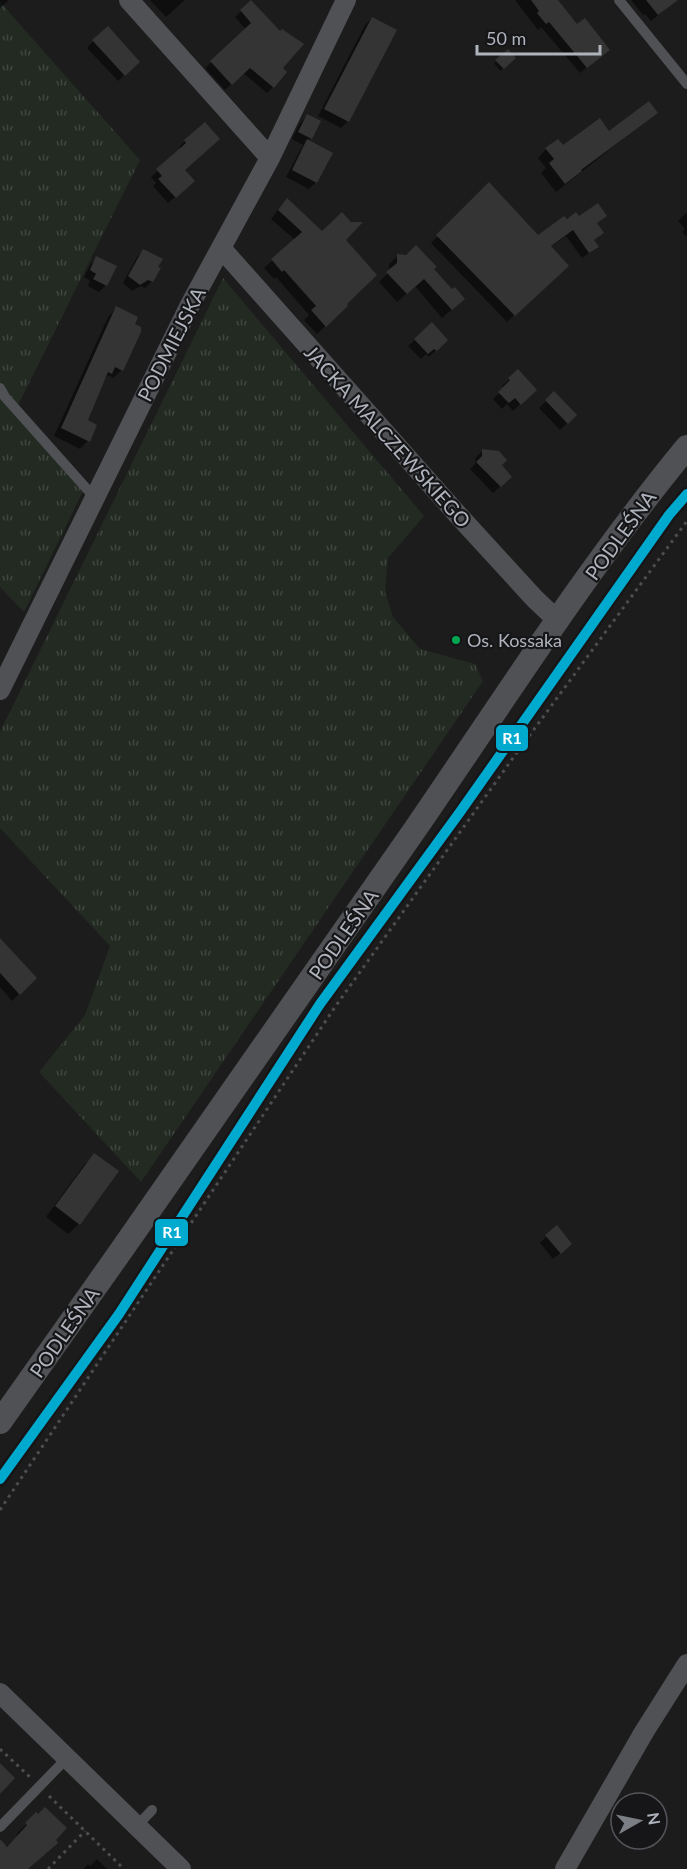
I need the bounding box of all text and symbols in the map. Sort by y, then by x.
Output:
scale bar [477,18,600,56]
text: 50 m [486,27,526,49]
street label: PODMIEJSKA [132,282,210,405]
street label: JACKA MALCZEWSKIEGO [300,340,476,532]
street label: PODLEŚNA [580,485,661,584]
place label: Os. Kossaka [467,629,562,651]
marker: Os. Kossaka [450,634,462,646]
line badge: R1 [495,724,529,752]
text: R1 [502,728,522,747]
street label: PODLEŚNA [303,884,383,984]
line badge: R1 [154,1218,189,1247]
text: R1 [162,1222,182,1241]
street label: PODLEŚNA [24,1282,104,1382]
north arrow [609,1791,669,1851]
text: N [644,1811,665,1826]

